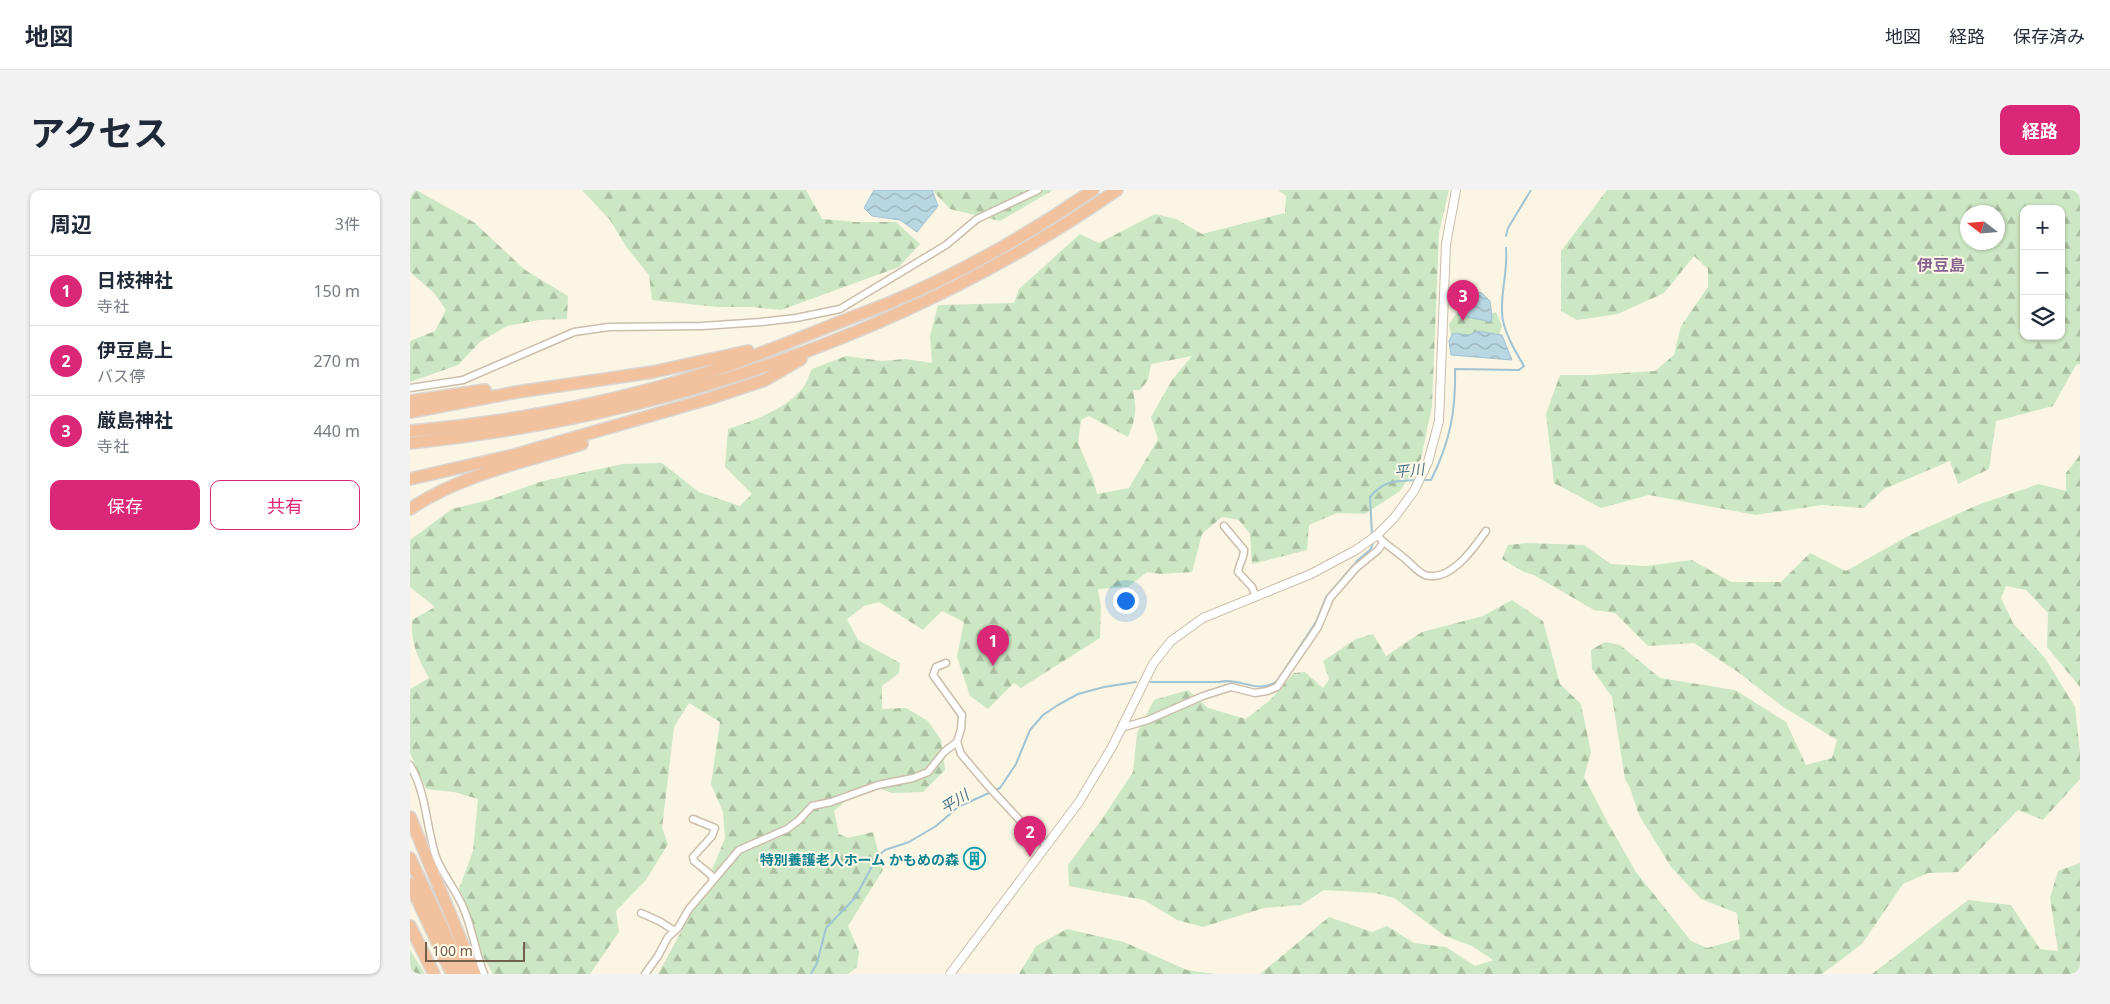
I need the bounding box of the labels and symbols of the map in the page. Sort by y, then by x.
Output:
north arrow [1960,205,2005,250]
district label: 伊豆島 [1916,254,1965,276]
pin: 3 [1447,280,1479,321]
water label: 平川 [1393,458,1427,482]
your location [1113,588,1139,614]
pin: 1 [977,625,1009,666]
water label: 平川 [936,784,974,817]
pin: 2 [1014,816,1046,857]
building icon: 特別養護老人ホーム かもめの森 [963,847,987,871]
place label: 特別養護老人ホーム かもめの森 [760,850,959,869]
scale bar [425,939,525,962]

